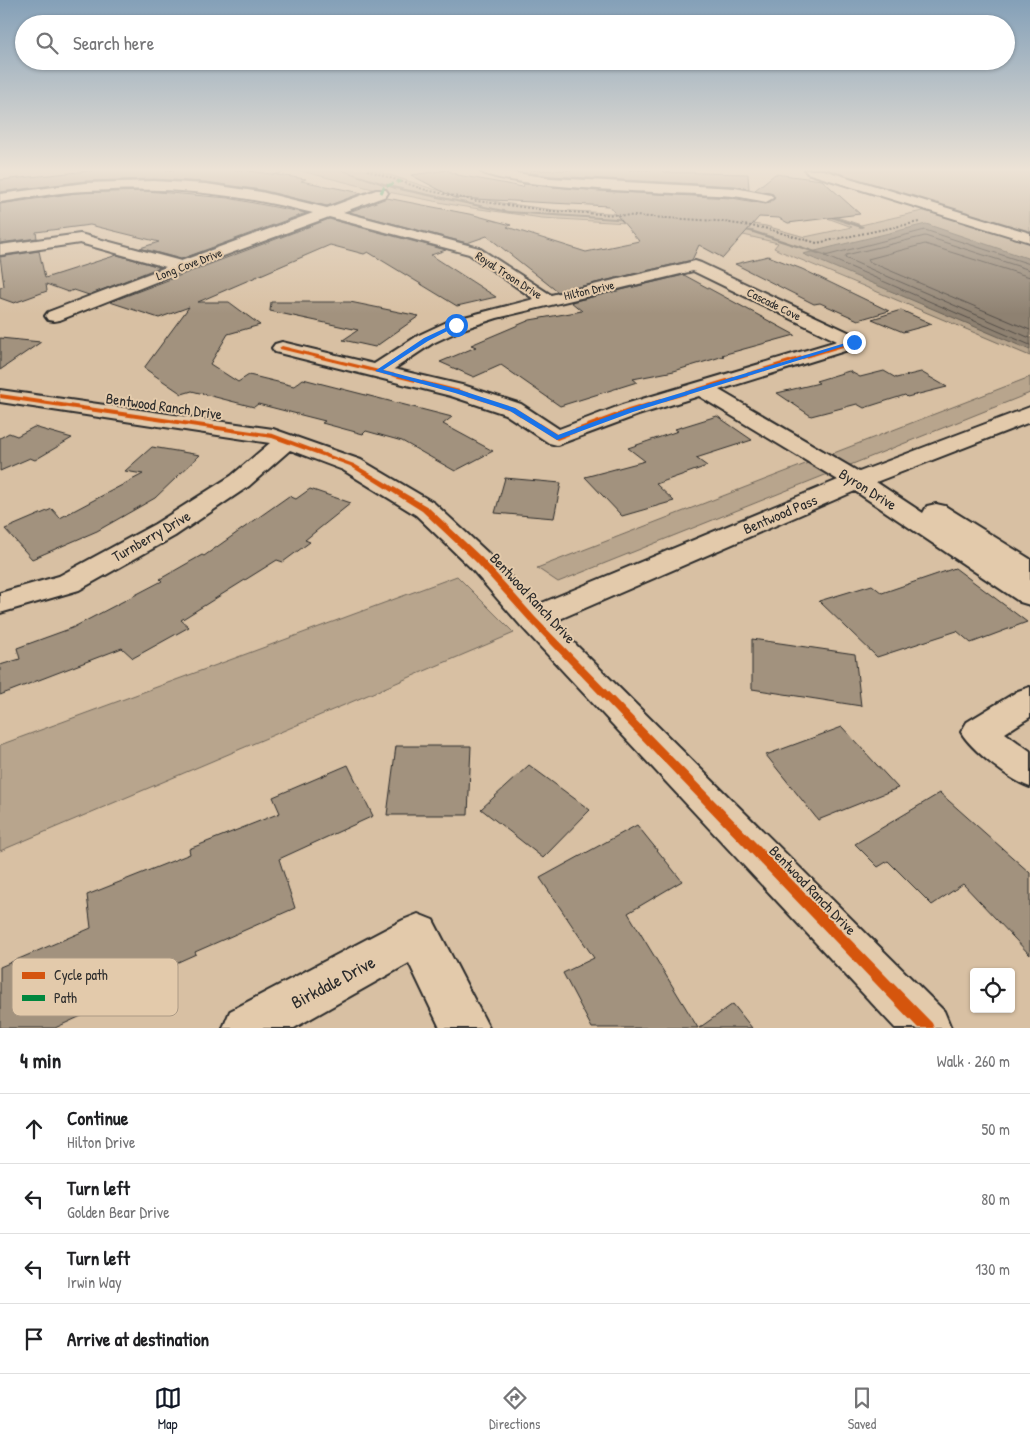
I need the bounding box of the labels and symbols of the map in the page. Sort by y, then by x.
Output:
street label: Long Cove Drive [154,244,225,284]
street label: Royal Troon Drive [472,247,546,303]
street label: Hilton Drive [562,276,616,304]
street label: Cascade Cove [744,284,804,325]
route start [445,314,468,337]
route end [843,331,866,354]
street label: Bentwood Ranch Drive [105,387,223,425]
street label: Byron Drive [835,463,901,515]
street label: Bentwood Pass [740,489,820,539]
street label: Turnberry Drive [108,505,194,567]
street label: Bentwood Ranch Drive [485,548,581,648]
street label: Bentwood Ranch Drive [765,841,861,939]
street label: Birkdale Drive [287,949,379,1015]
legend [12,958,178,1016]
text: Cycle path [54,965,108,985]
text: Path [54,988,77,1007]

